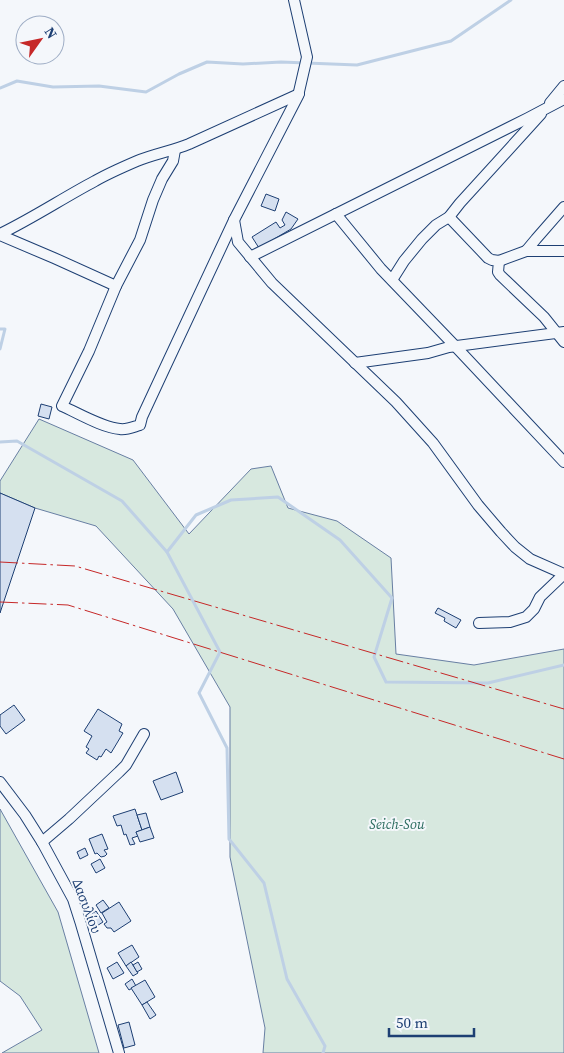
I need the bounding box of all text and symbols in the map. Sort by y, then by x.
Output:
north arrow [15,15,65,65]
text: N [40,23,62,43]
park label: Seich-Sou [369,814,425,834]
street label: Δασυλίου [67,876,107,936]
scale bar [389,1006,474,1038]
text: 50 m [396,1012,428,1033]

